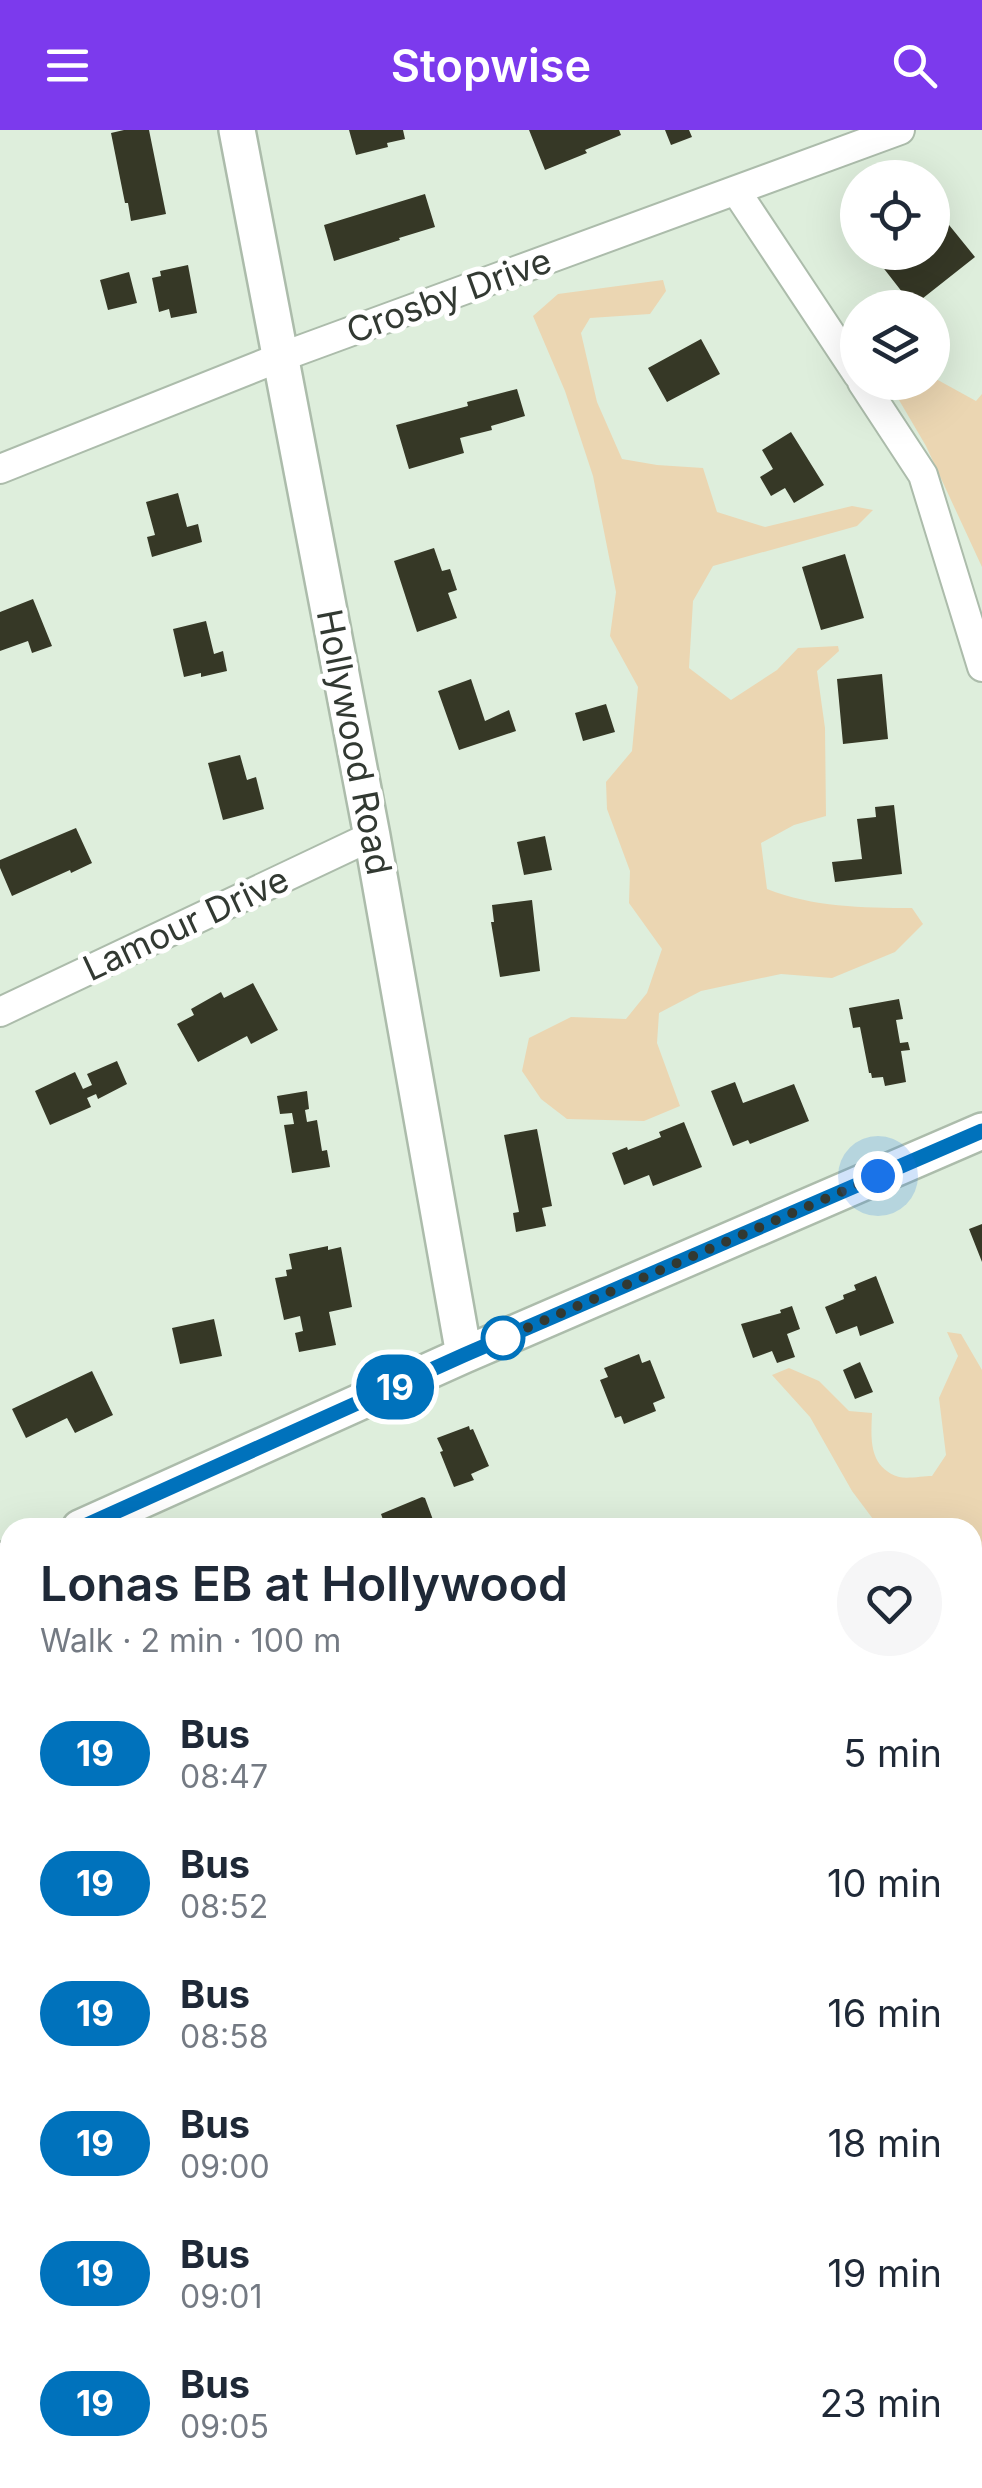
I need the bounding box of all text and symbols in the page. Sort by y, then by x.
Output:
icon: menu [40,38,95,93]
text: Stopwise [391,38,591,93]
icon: search [887,38,942,93]
map controls [840,160,950,400]
button: locate [840,160,950,270]
street label: Crosby Drive [341,239,557,352]
button: layers [840,290,950,400]
street label: Hollywood Road [309,606,401,878]
street label: Lamour Drive [76,857,295,989]
your location [853,1151,903,1201]
unlabelled marker [482,1317,524,1359]
line badge: 19 [350,1354,440,1420]
text: 19 [376,1366,414,1408]
button: heart [837,1551,942,1656]
text: Lonas EB at Hollywood [40,1554,568,1613]
text: Walk · 2 min · 100 m [40,1621,341,1660]
text: Bus [180,1711,250,1757]
text: 5 min [843,1730,942,1776]
text: 19 [76,1732,114,1774]
text: 08:47 [180,1757,268,1796]
text: Bus [180,1841,250,1887]
text: 10 min [827,1860,942,1906]
text: 19 [76,1862,114,1904]
text: 08:52 [180,1887,268,1926]
text: Bus [180,1971,250,2017]
text: 16 min [827,1990,942,2036]
text: 19 [76,1992,114,2034]
text: 08:58 [180,2017,268,2056]
text: Bus [180,2101,250,2147]
text: 18 min [827,2120,942,2166]
text: 19 [76,2122,114,2164]
text: 09:00 [180,2147,270,2186]
text: Bus [180,2231,250,2277]
text: 19 min [827,2250,942,2296]
text: 19 [76,2252,114,2294]
text: 09:01 [180,2277,262,2316]
text: Bus [180,2361,250,2407]
text: 23 min [820,2380,942,2426]
text: 19 [76,2382,114,2424]
text: 09:05 [180,2407,269,2446]

